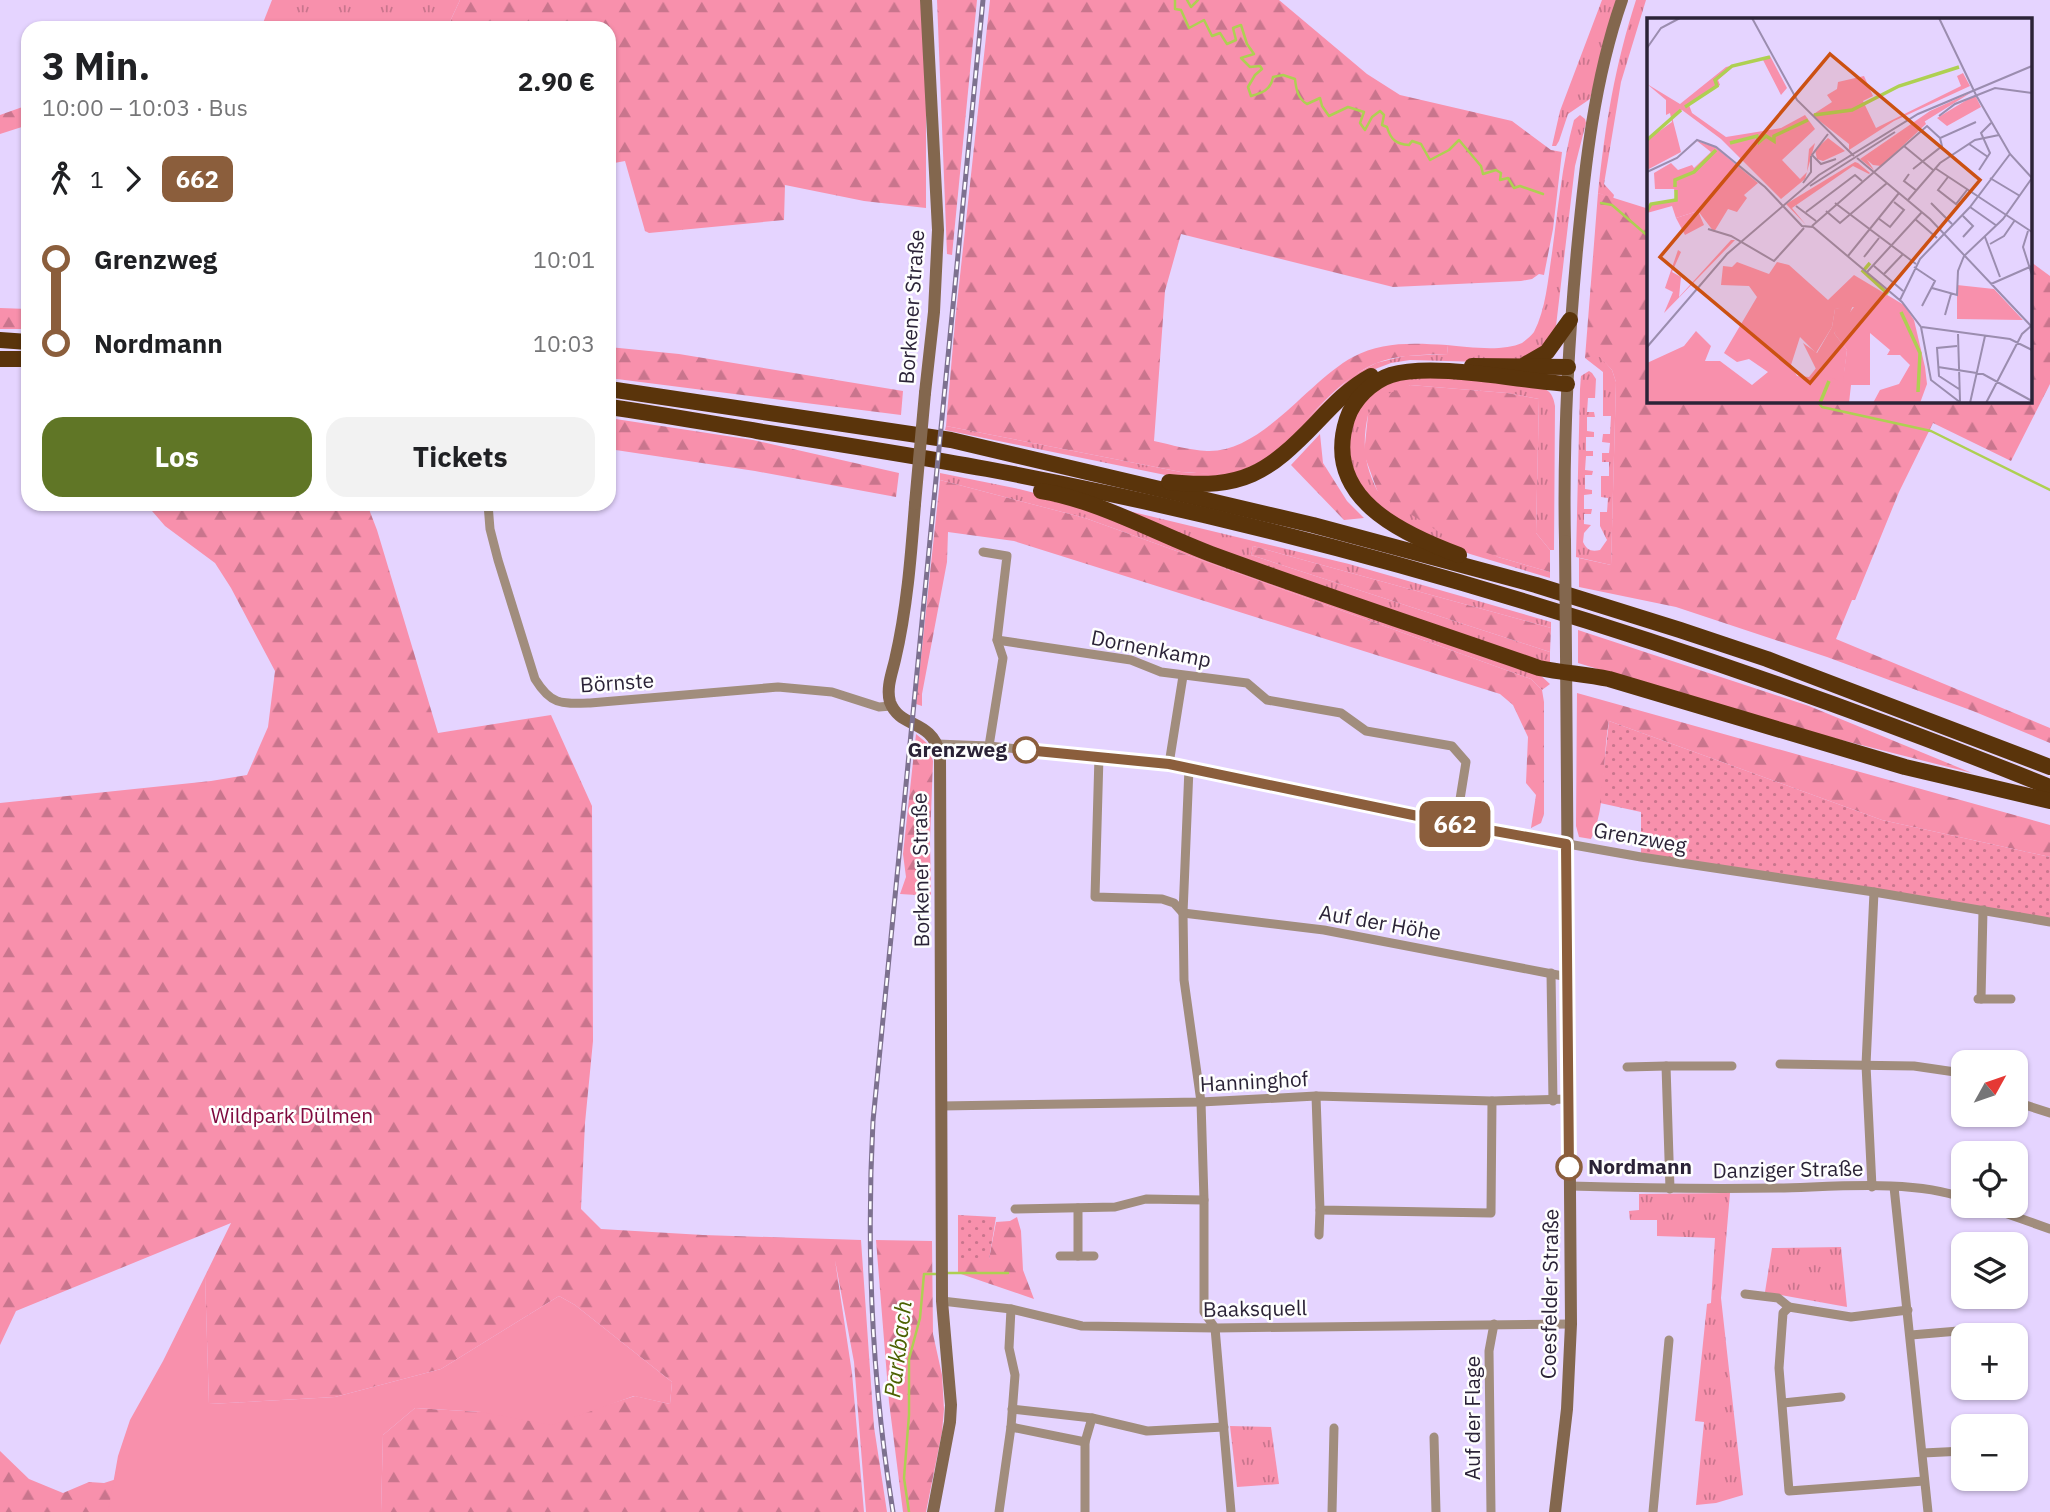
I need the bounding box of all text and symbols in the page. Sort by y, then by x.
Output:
inset map [1647,18,2032,402]
text: 3 Min. [42,41,150,90]
text: 2.90 € [518,64,595,98]
text: 10:00 – 10:03 · Bus [42,92,248,122]
icon: walk [42,160,80,198]
icon: forward [114,160,152,198]
text: 662 [176,163,219,195]
text: 1 [90,164,104,194]
street label: Borkener Straße [892,229,930,385]
text: Grenzweg [94,242,217,276]
text: 10:01 [533,244,595,274]
text: Nordmann [94,326,223,360]
text: 10:03 [533,328,595,358]
button: Los [42,417,312,497]
button: Tickets [326,417,595,497]
street label: Dornenkamp [1089,623,1214,673]
street label: Börnste [579,665,655,699]
place label: Grenzweg [907,735,1007,763]
marker: Grenzweg [1013,737,1039,763]
street label: Borkener Straße [905,792,935,948]
line badge: 662 [1415,801,1495,847]
text: 662 [1433,808,1477,840]
street label: Grenzweg [1591,815,1689,859]
street label: Auf der Höhe [1317,897,1443,947]
north arrow [1951,1050,2028,1127]
map controls [1951,1050,2028,1491]
street label: Hanninghof [1199,1064,1309,1098]
park label: Wildpark Dülmen [211,1101,373,1129]
button: locate [1951,1141,2028,1218]
place label: Nordmann [1588,1152,1692,1180]
marker: Nordmann [1556,1154,1582,1180]
street label: Danziger Straße [1712,1154,1864,1184]
street label: Coesfelder Straße [1534,1209,1564,1379]
button: layers [1951,1232,2028,1309]
street label: Baaksquell [1203,1293,1308,1323]
water label: Parkbach [876,1299,918,1399]
button: + [1951,1323,2028,1400]
street label: Auf der Flage [1458,1356,1486,1480]
button: − [1951,1414,2028,1491]

